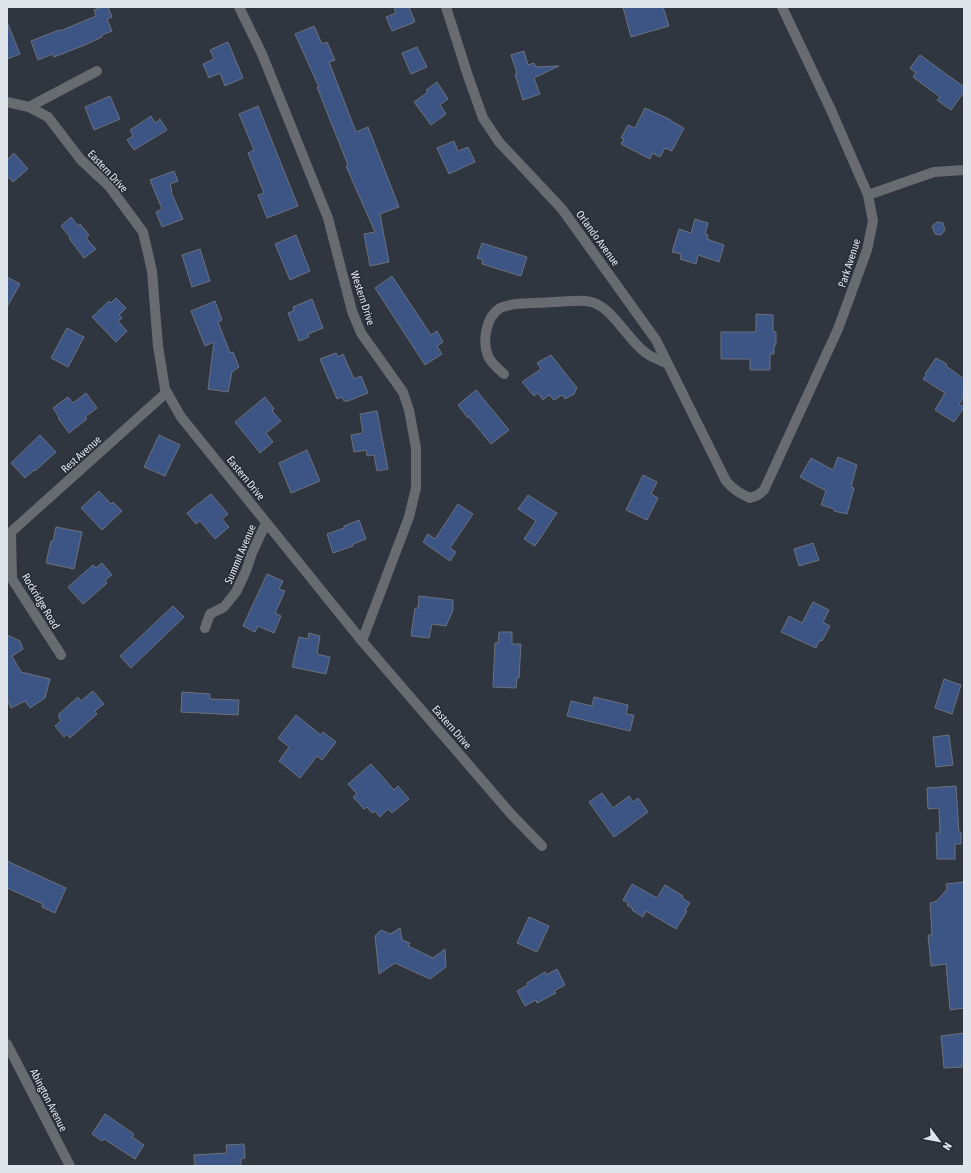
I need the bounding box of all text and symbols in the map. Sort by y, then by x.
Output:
street label: Eastern Drive [85,147,131,195]
street label: Orlando Avenue [574,208,622,268]
street label: Park Avenue [836,237,862,289]
street label: Western Drive [349,270,377,326]
street label: Rest Avenue [59,433,103,475]
street label: Eastern Drive [225,454,267,502]
street label: Summit Avenue [222,522,258,586]
street label: Rockridge Road [20,571,62,631]
street label: Eastern Drive [430,703,474,751]
street label: Abington Avenue [28,1067,70,1133]
north arrow [919,1121,959,1161]
text: N [941,1140,954,1152]

